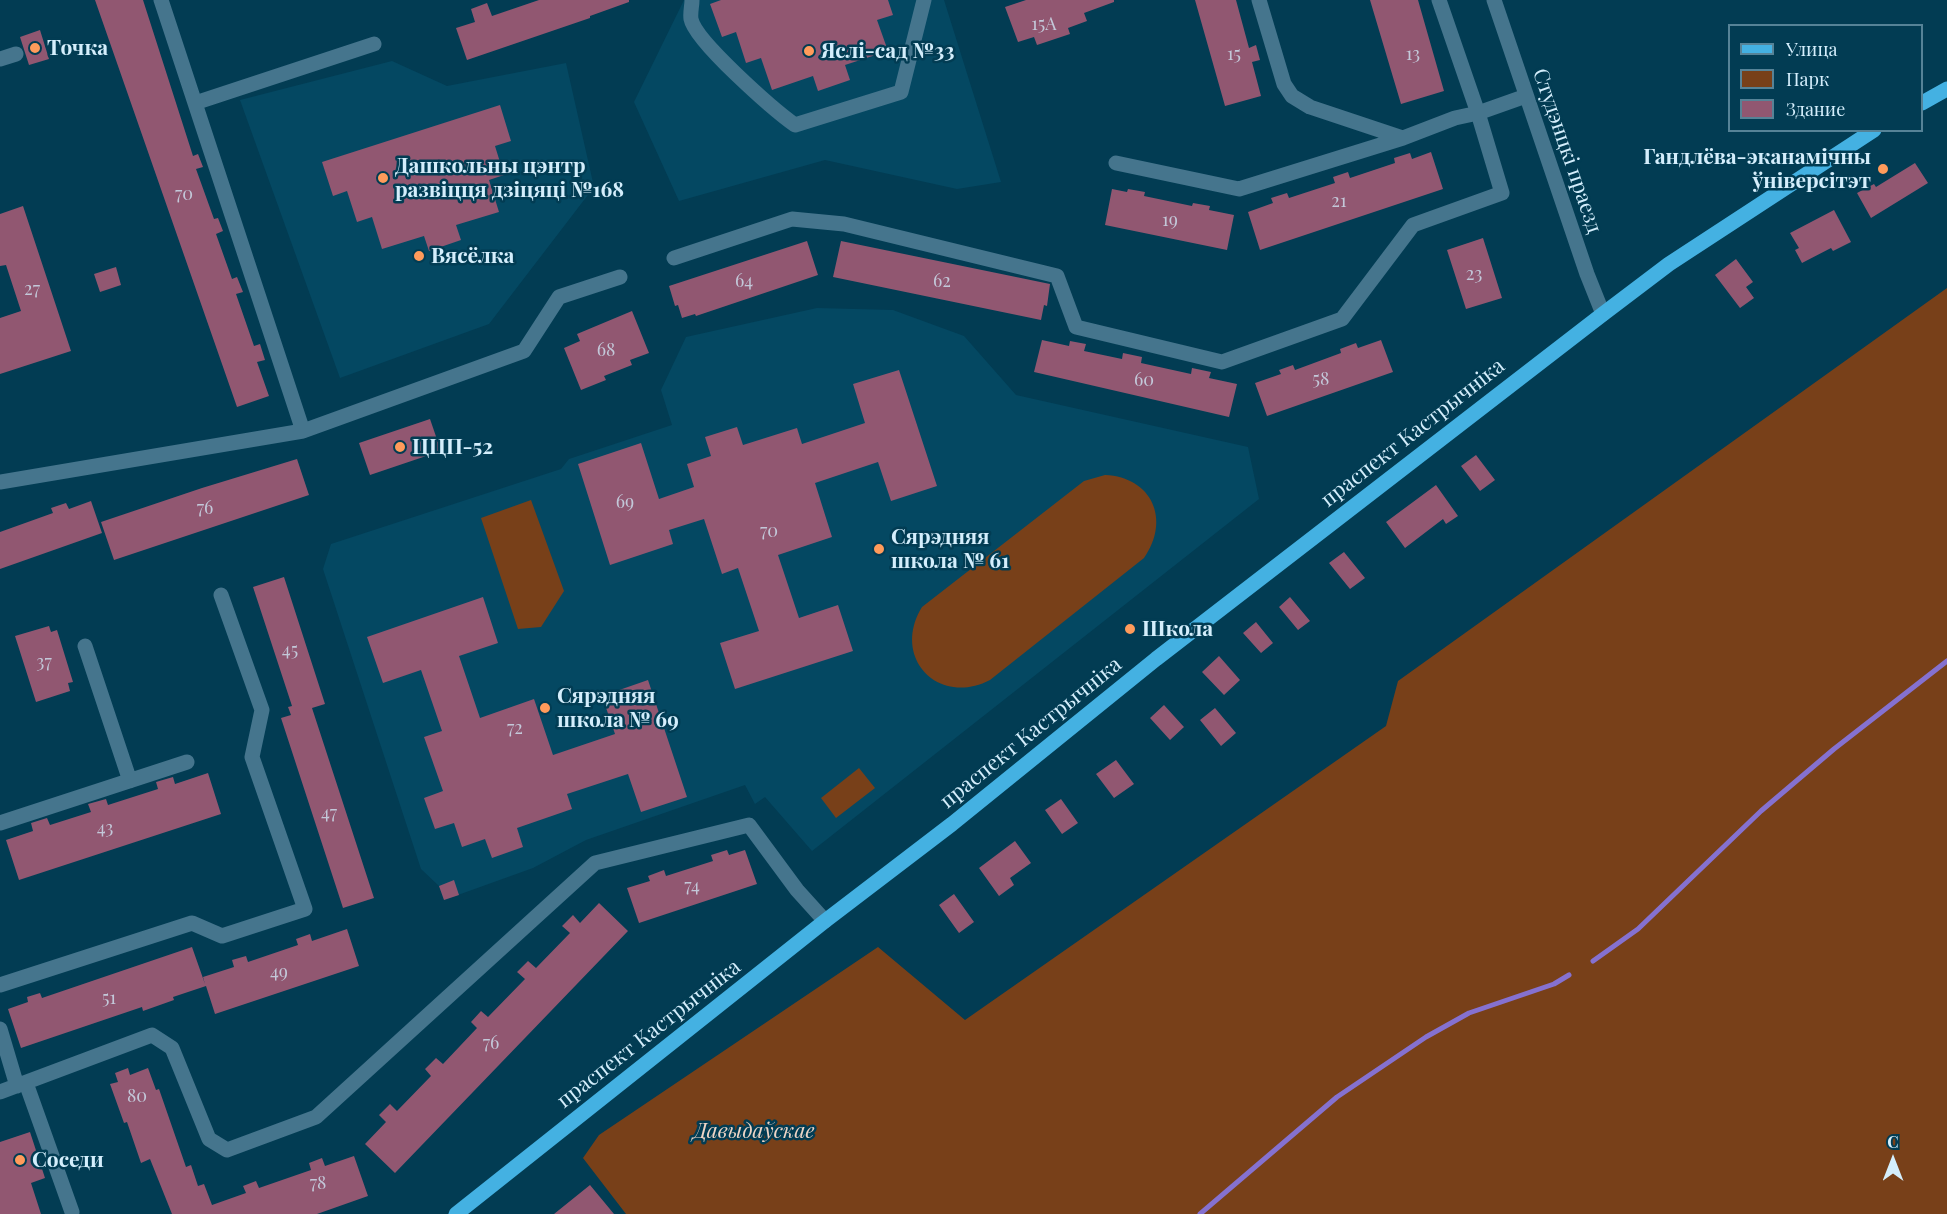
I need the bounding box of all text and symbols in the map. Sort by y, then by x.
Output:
house number: 15А [1031,13,1057,35]
legend [1728,24,1923,132]
place label: Точка [47,35,108,61]
text: Улица [1786,37,1837,61]
place label: Яслі-сад №33 [821,38,955,64]
marker: Точка [28,41,42,55]
house number: 15 [1227,43,1241,65]
house number: 13 [1406,43,1420,65]
marker: Яслі-сад №33 [802,44,816,58]
street label: Студэнцкі праезд [1527,65,1607,237]
text: Парк [1786,67,1829,91]
text: Здание [1786,97,1845,121]
place label: Гандлёва-эканамічны ўніверсітэт [1643,144,1871,194]
place label: Дашкольны цэнтр развіцця дзіцяці №168 [395,153,624,203]
marker: Гандлёва-эканамічны ўніверсітэт [1876,162,1890,176]
marker: Дашкольны цэнтр развіцця дзіцяці №168 [376,171,390,185]
house number: 70 [175,183,193,205]
house number: 21 [1331,190,1347,212]
house number: 19 [1162,209,1178,231]
place label: Вясёлка [431,243,514,269]
marker: Вясёлка [412,249,426,263]
house number: 23 [1466,263,1482,285]
house number: 64 [735,270,753,292]
house number: 62 [933,270,951,292]
house number: 27 [24,278,40,300]
house number: 68 [597,339,615,361]
street label: праспект Кастрычніка [1316,354,1510,512]
house number: 58 [1313,368,1329,390]
house number: 60 [1134,369,1154,391]
place label: ЦЦП-52 [412,434,493,460]
marker: ЦЦП-52 [393,440,407,454]
house number: 69 [616,491,634,513]
house number: 76 [197,497,213,519]
house number: 70 [760,520,778,542]
place label: Сярэдняя школа № 61 [891,524,1009,574]
marker: Сярэдняя школа № 61 [872,542,886,556]
place label: Школа [1142,616,1213,642]
marker: Школа [1123,622,1137,636]
house number: 45 [282,639,298,661]
house number: 37 [36,651,52,673]
street label: праспект Кастрычніка [935,652,1127,814]
place label: Сярэдняя школа № 69 [557,683,679,733]
marker: Сярэдняя школа № 69 [538,701,552,715]
house number: 72 [507,717,523,739]
house number: 47 [321,802,337,824]
house number: 43 [97,817,113,839]
house number: 74 [684,875,700,897]
street label: праспект Кастрычніка [552,955,746,1113]
house number: 49 [270,961,288,983]
house number: 51 [102,987,116,1009]
house number: 76 [483,1032,499,1054]
house number: 80 [127,1085,147,1107]
park label: Давыдаўскае [693,1118,815,1144]
north arrow [1863,1130,1923,1190]
text: С [1887,1131,1899,1152]
place label: Соседи [32,1147,104,1173]
marker: Соседи [13,1153,27,1167]
house number: 78 [310,1172,326,1194]

